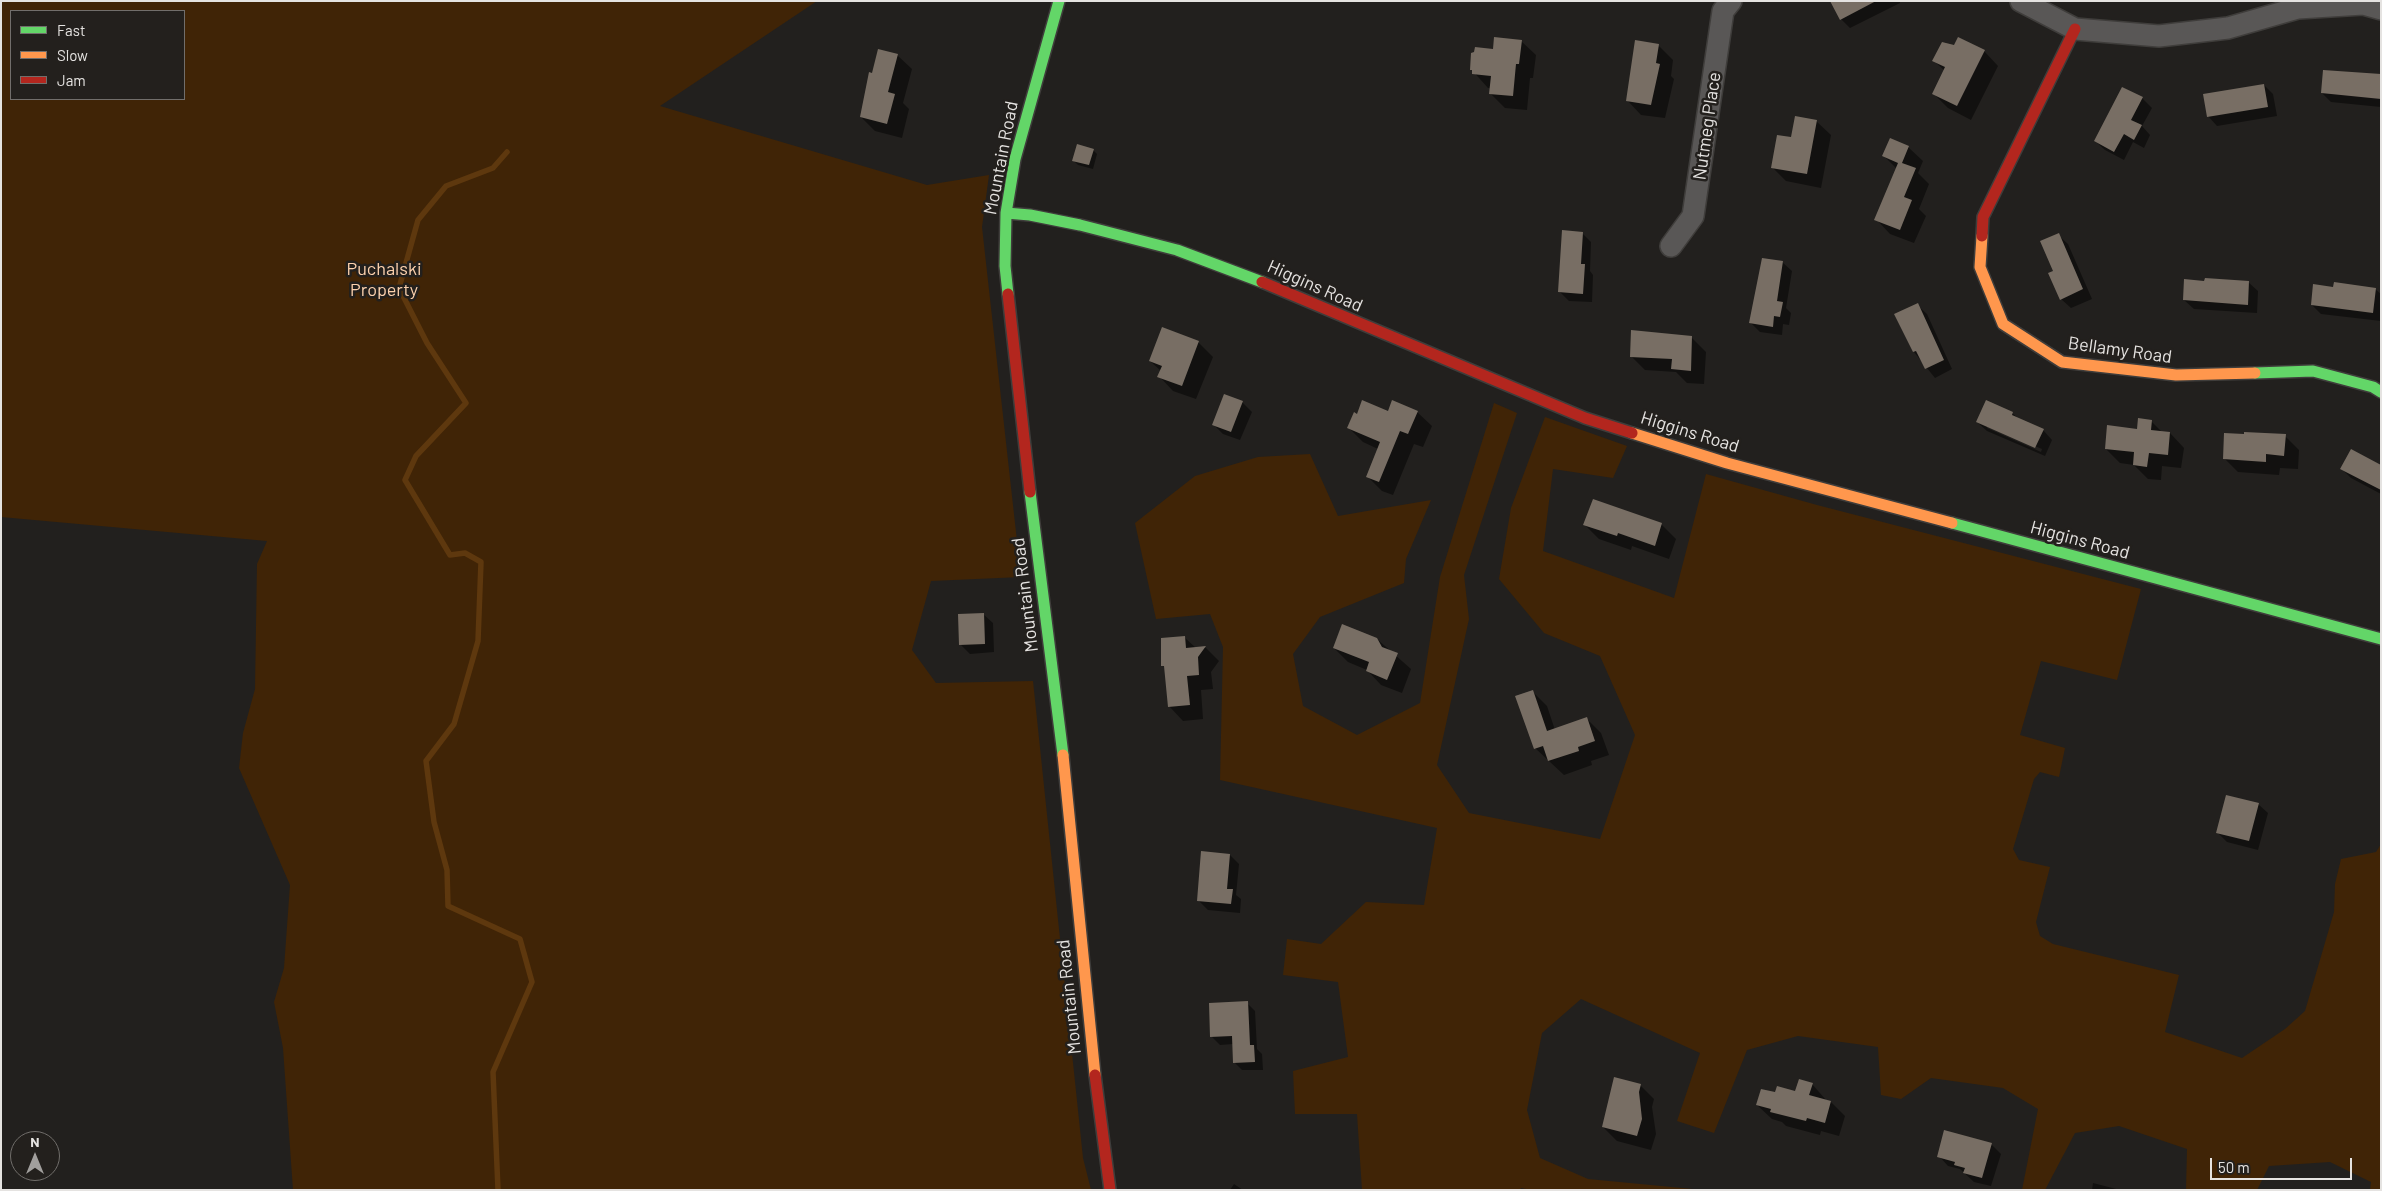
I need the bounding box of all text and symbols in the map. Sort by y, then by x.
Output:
legend [10,10,185,100]
text: Fast [57,21,85,39]
text: Slow [57,46,88,64]
text: Jam [57,71,86,89]
street label: Nutmeg Place [1689,71,1725,181]
street label: Mountain Road [979,99,1023,217]
street label: Higgins Road [1264,255,1366,317]
park label: Puchalski Property [347,258,421,300]
street label: Bellamy Road [2067,332,2173,368]
street label: Higgins Road [1638,407,1742,457]
street label: Higgins Road [2028,516,2132,564]
street label: Mountain Road [1007,536,1043,654]
street label: Mountain Road [1052,938,1086,1056]
north arrow [10,1131,60,1181]
text: N [30,1133,40,1150]
scale bar [2212,1148,2354,1180]
text: 50 m [2218,1158,2250,1176]

